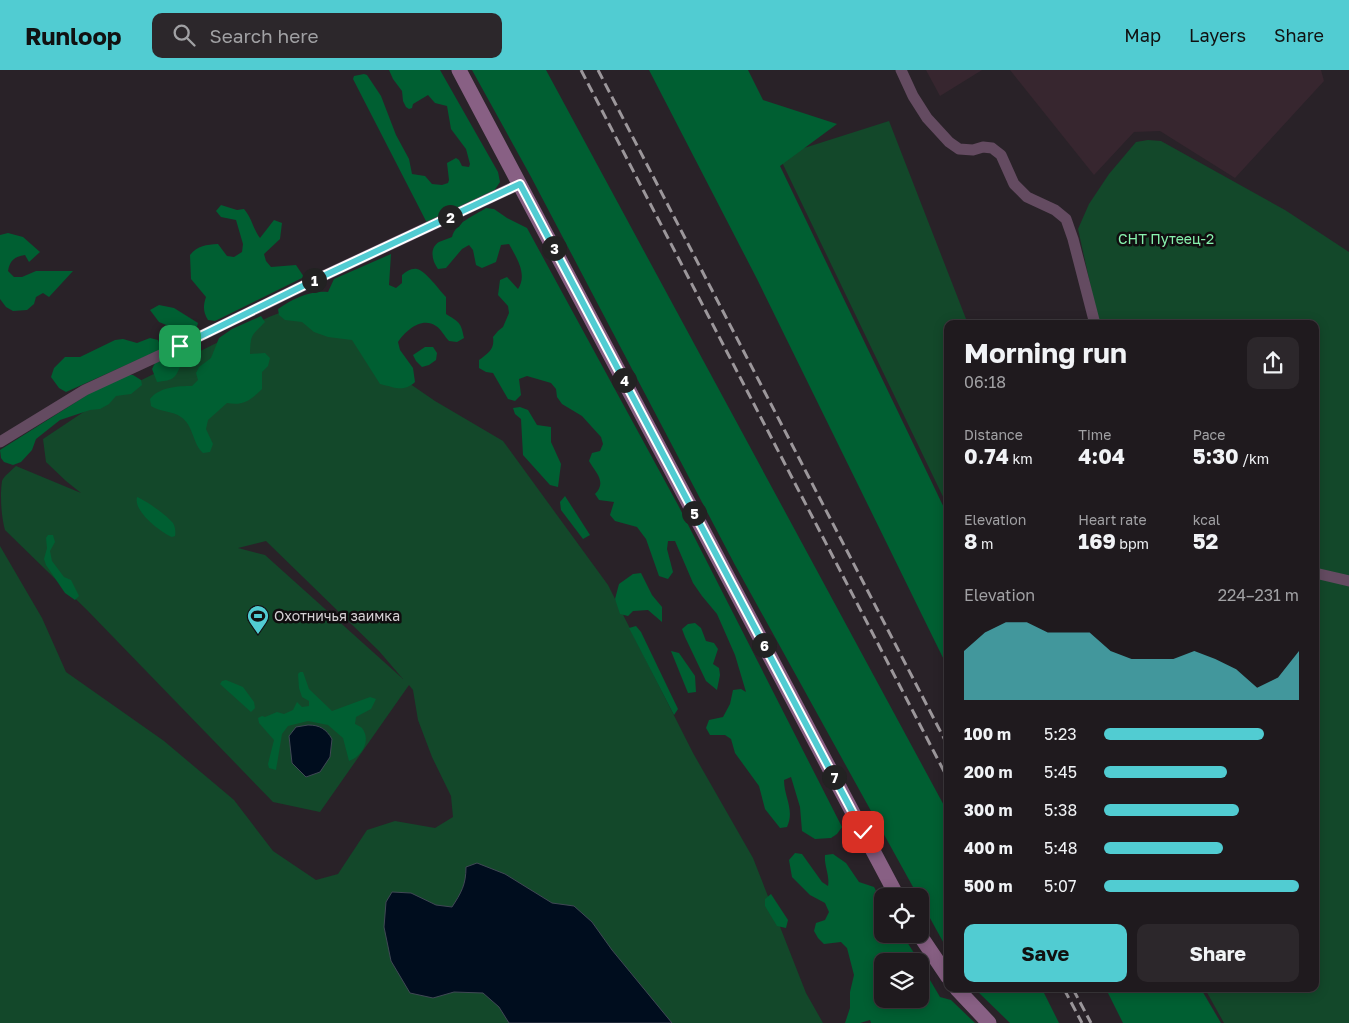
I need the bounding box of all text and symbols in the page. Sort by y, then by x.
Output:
search box [152,13,502,58]
text: Runloop [25,21,122,50]
icon: search [170,21,198,49]
text: Search here [210,24,318,47]
text: Map [1124,24,1161,46]
text: Layers [1189,24,1246,46]
text: Share [1274,24,1324,46]
pin: 2 [438,204,462,230]
text: 2 [446,209,455,226]
park label: СНТ Путеец-2 [1118,230,1214,247]
pin: 3 [542,236,566,260]
text: 3 [550,240,559,257]
pin: 1 [302,268,326,292]
text: 1 [311,272,318,289]
pin [159,325,201,367]
icon: arrive [166,332,194,360]
text: Morning run [964,336,1127,369]
button: share [1247,337,1299,389]
pin: 4 [612,368,636,392]
text: 4 [620,372,629,389]
text: 06:18 [964,372,1006,392]
text: Distance [964,426,1023,443]
text: Time [1078,426,1111,443]
text: Pace [1193,426,1225,443]
text: 0.74 [964,443,1009,469]
text: 4:04 [1078,443,1125,469]
text: 5:30 [1193,443,1239,469]
text: km [1009,450,1033,467]
text: /km [1239,450,1269,467]
pin: 5 [682,500,706,526]
text: 5 [690,505,699,522]
text: Elevation [964,511,1026,528]
text: Heart rate [1078,511,1147,528]
text: kcal [1193,511,1220,528]
text: 8 [964,528,977,554]
text: 169 [1078,528,1116,554]
text: 52 [1193,528,1218,554]
text: m [977,535,993,552]
text: bpm [1116,535,1149,552]
text: Elevation [964,585,1035,605]
text: 224–231 m [1218,585,1299,605]
sports icon: Охотничья заимка [246,604,270,635]
place label: Охотничья заимка [274,607,400,624]
pin: 6 [752,632,776,658]
text: 6 [760,637,769,654]
text: 100 m [964,724,1011,744]
text: 5:23 [1044,724,1077,744]
text: 200 m [964,762,1013,782]
text: 5:45 [1044,762,1077,782]
pin: 7 [822,764,846,790]
text: 7 [831,769,838,786]
text: 300 m [964,800,1013,820]
text: 5:38 [1044,800,1077,820]
pin [842,811,884,853]
icon: check [849,818,877,846]
text: 400 m [964,838,1013,858]
text: 5:48 [1044,838,1078,858]
text: 500 m [964,876,1013,896]
text: 5:07 [1044,876,1076,896]
map controls [874,888,929,1008]
button: locate [874,888,929,943]
button: Save [964,924,1127,982]
button: Share [1137,924,1299,982]
button: layers [874,953,929,1008]

